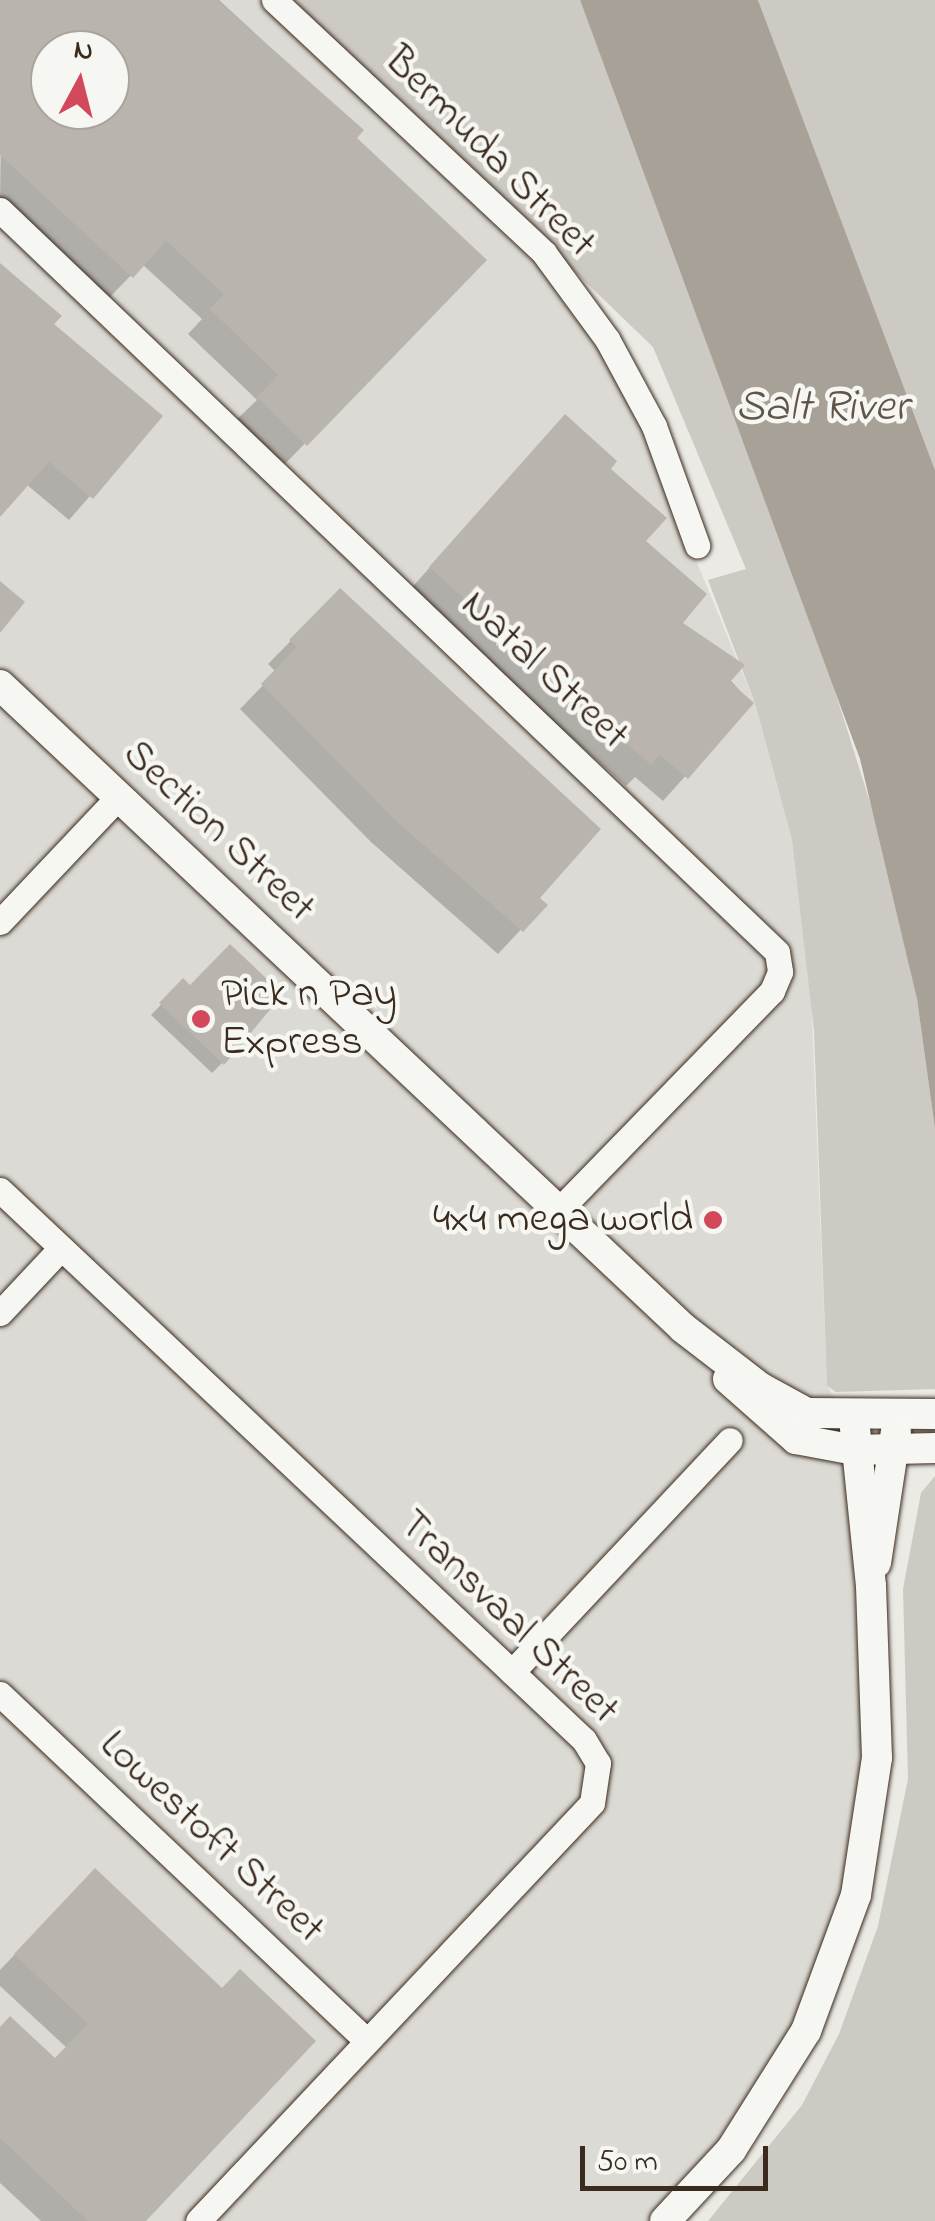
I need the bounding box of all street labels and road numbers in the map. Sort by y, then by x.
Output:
street label: Bermuda Street [372,36,606,270]
street label: Natal Street [450,581,638,761]
street label: Section Street [111,730,325,934]
street label: Transvaal Street [387,1500,629,1736]
street label: Lowestoft Street [88,1721,334,1955]

